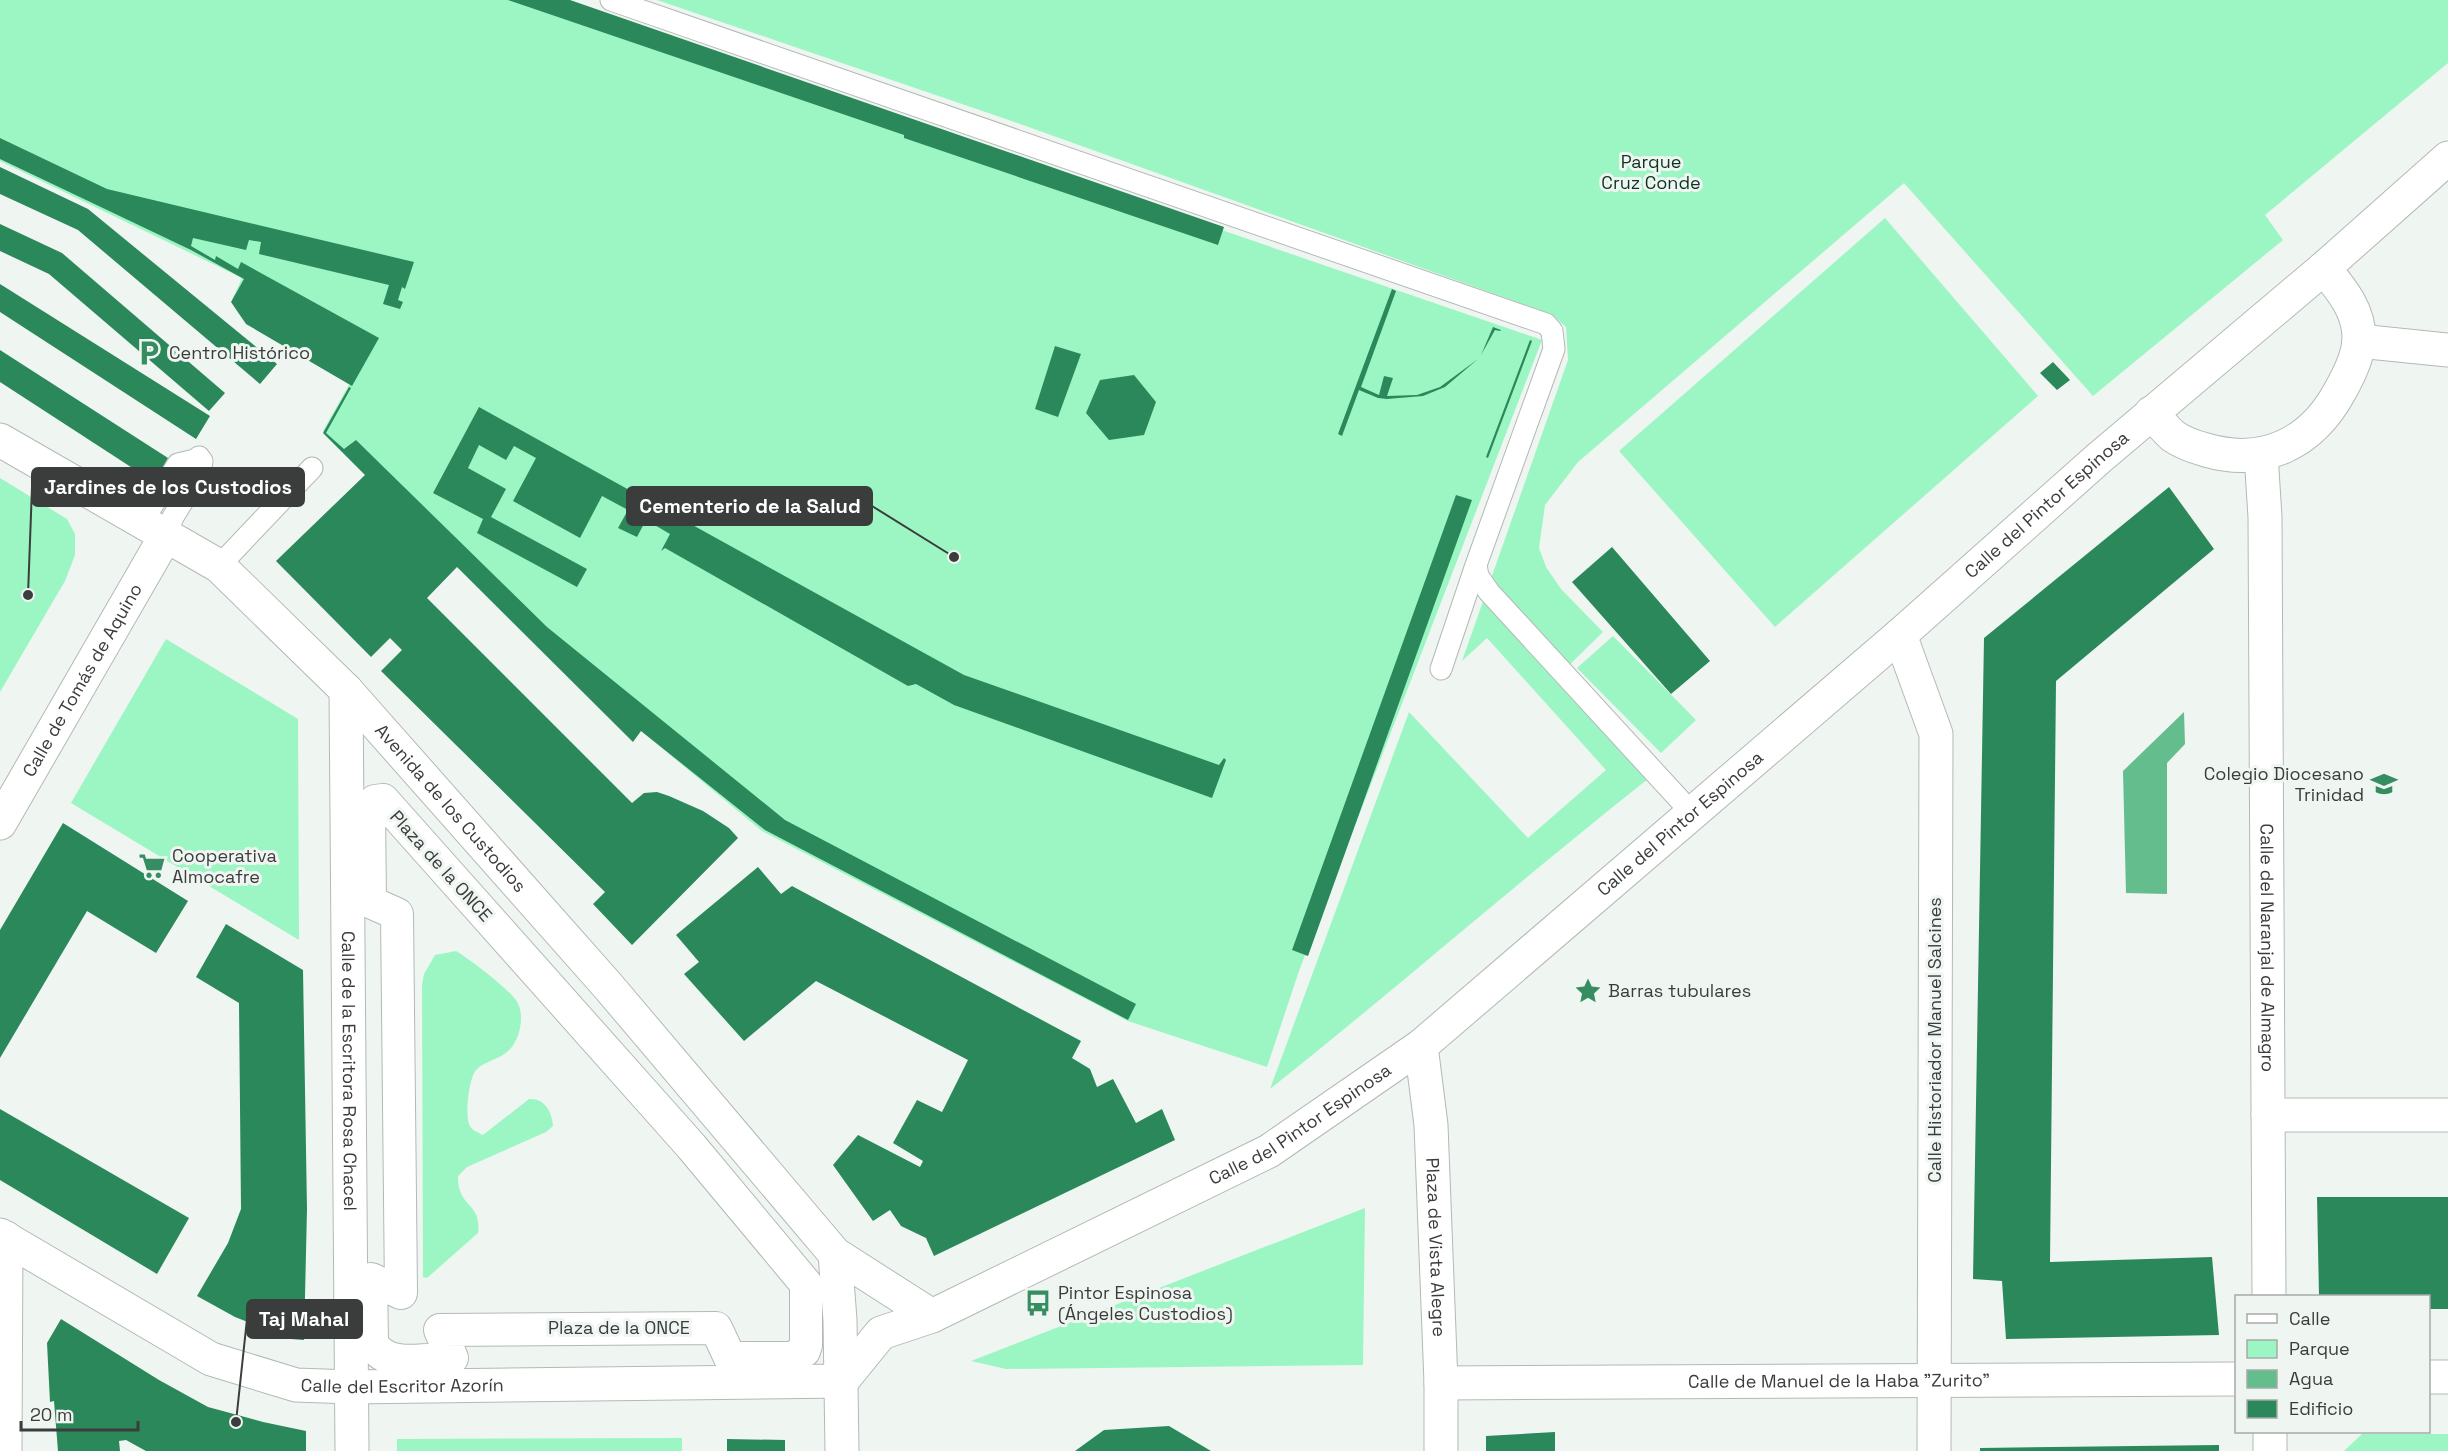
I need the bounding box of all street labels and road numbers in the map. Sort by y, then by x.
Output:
street label: Calle del Pintor Espinosa [1960,426,2133,583]
street label: Calle de Tomás de Aquino [17,579,147,781]
street label: Avenida de los Custodios [370,719,532,897]
street label: Calle del Pintor Espinosa [1592,746,1768,901]
street label: Plaza de la ONCE [385,805,497,926]
street label: Calle del Naranjal de Almagro [2256,824,2280,1072]
street label: Calle Historiador Manuel Salcines [1923,897,1946,1183]
street label: Calle de la Escritora Rosa Chacel [337,931,362,1211]
street label: Calle del Pintor Espinosa [1205,1058,1395,1190]
street label: Plaza de Vista Alegre [1421,1157,1451,1337]
street label: Plaza de la ONCE [548,1316,690,1339]
street label: Calle de Manuel de la Haba "Zurito" [1688,1368,1990,1393]
street label: Calle del Escritor Azorín [300,1373,504,1398]

